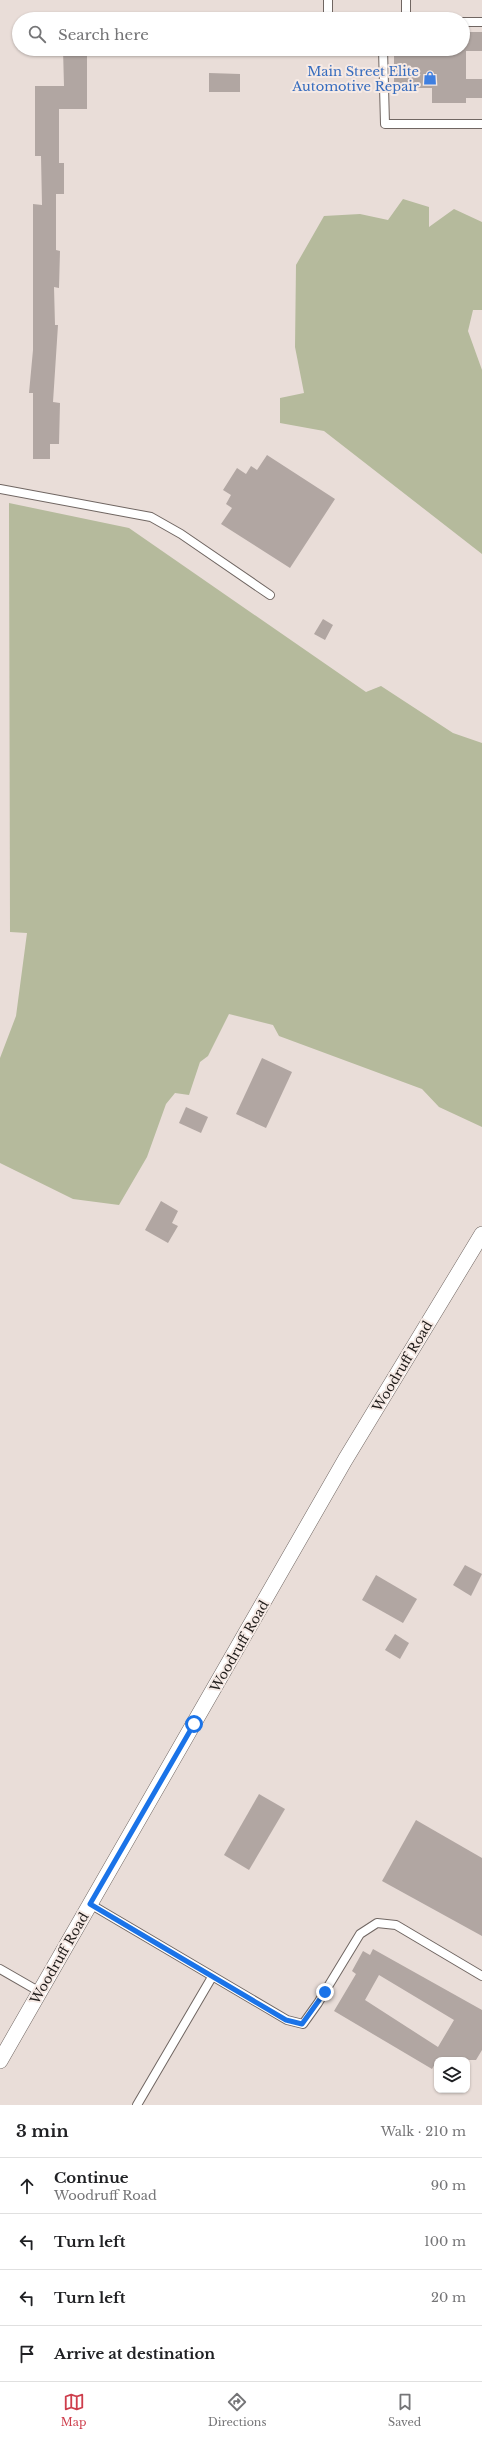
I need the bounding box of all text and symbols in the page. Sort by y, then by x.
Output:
search box [12,12,470,56]
icon: search [26,23,48,45]
text: Search here [58,25,149,44]
place label: Main Street Elite Automotive Repair [291,63,420,95]
shop icon: Main Street Elite Automotive Repair [422,70,438,86]
street label: Woodruff Road [368,1318,436,1416]
street label: Woodruff Road [206,1597,273,1696]
route start [185,1715,203,1733]
street label: Woodruff Road [26,1909,93,2008]
route end [316,1983,334,2001]
map controls [434,2057,470,2093]
button: layers [434,2057,470,2093]
text: 3 min [16,2121,69,2142]
text: Walk · 210 m [381,2123,466,2140]
text: Continue [54,2168,129,2187]
icon: ahead [16,2175,38,2197]
text: 90 m [431,2177,466,2194]
text: Woodruff Road [54,2187,157,2204]
icon: left [16,2231,38,2253]
text: Turn left [54,2232,125,2251]
text: 100 m [424,2233,466,2250]
icon: left [16,2287,38,2309]
text: Turn left [54,2288,125,2307]
text: 20 m [431,2289,466,2306]
icon: arrive [16,2343,38,2365]
text: Arrive at destination [54,2344,215,2363]
tab: Map [61,2391,86,2429]
tab: Directions [208,2391,266,2429]
tab: Saved [388,2391,421,2429]

